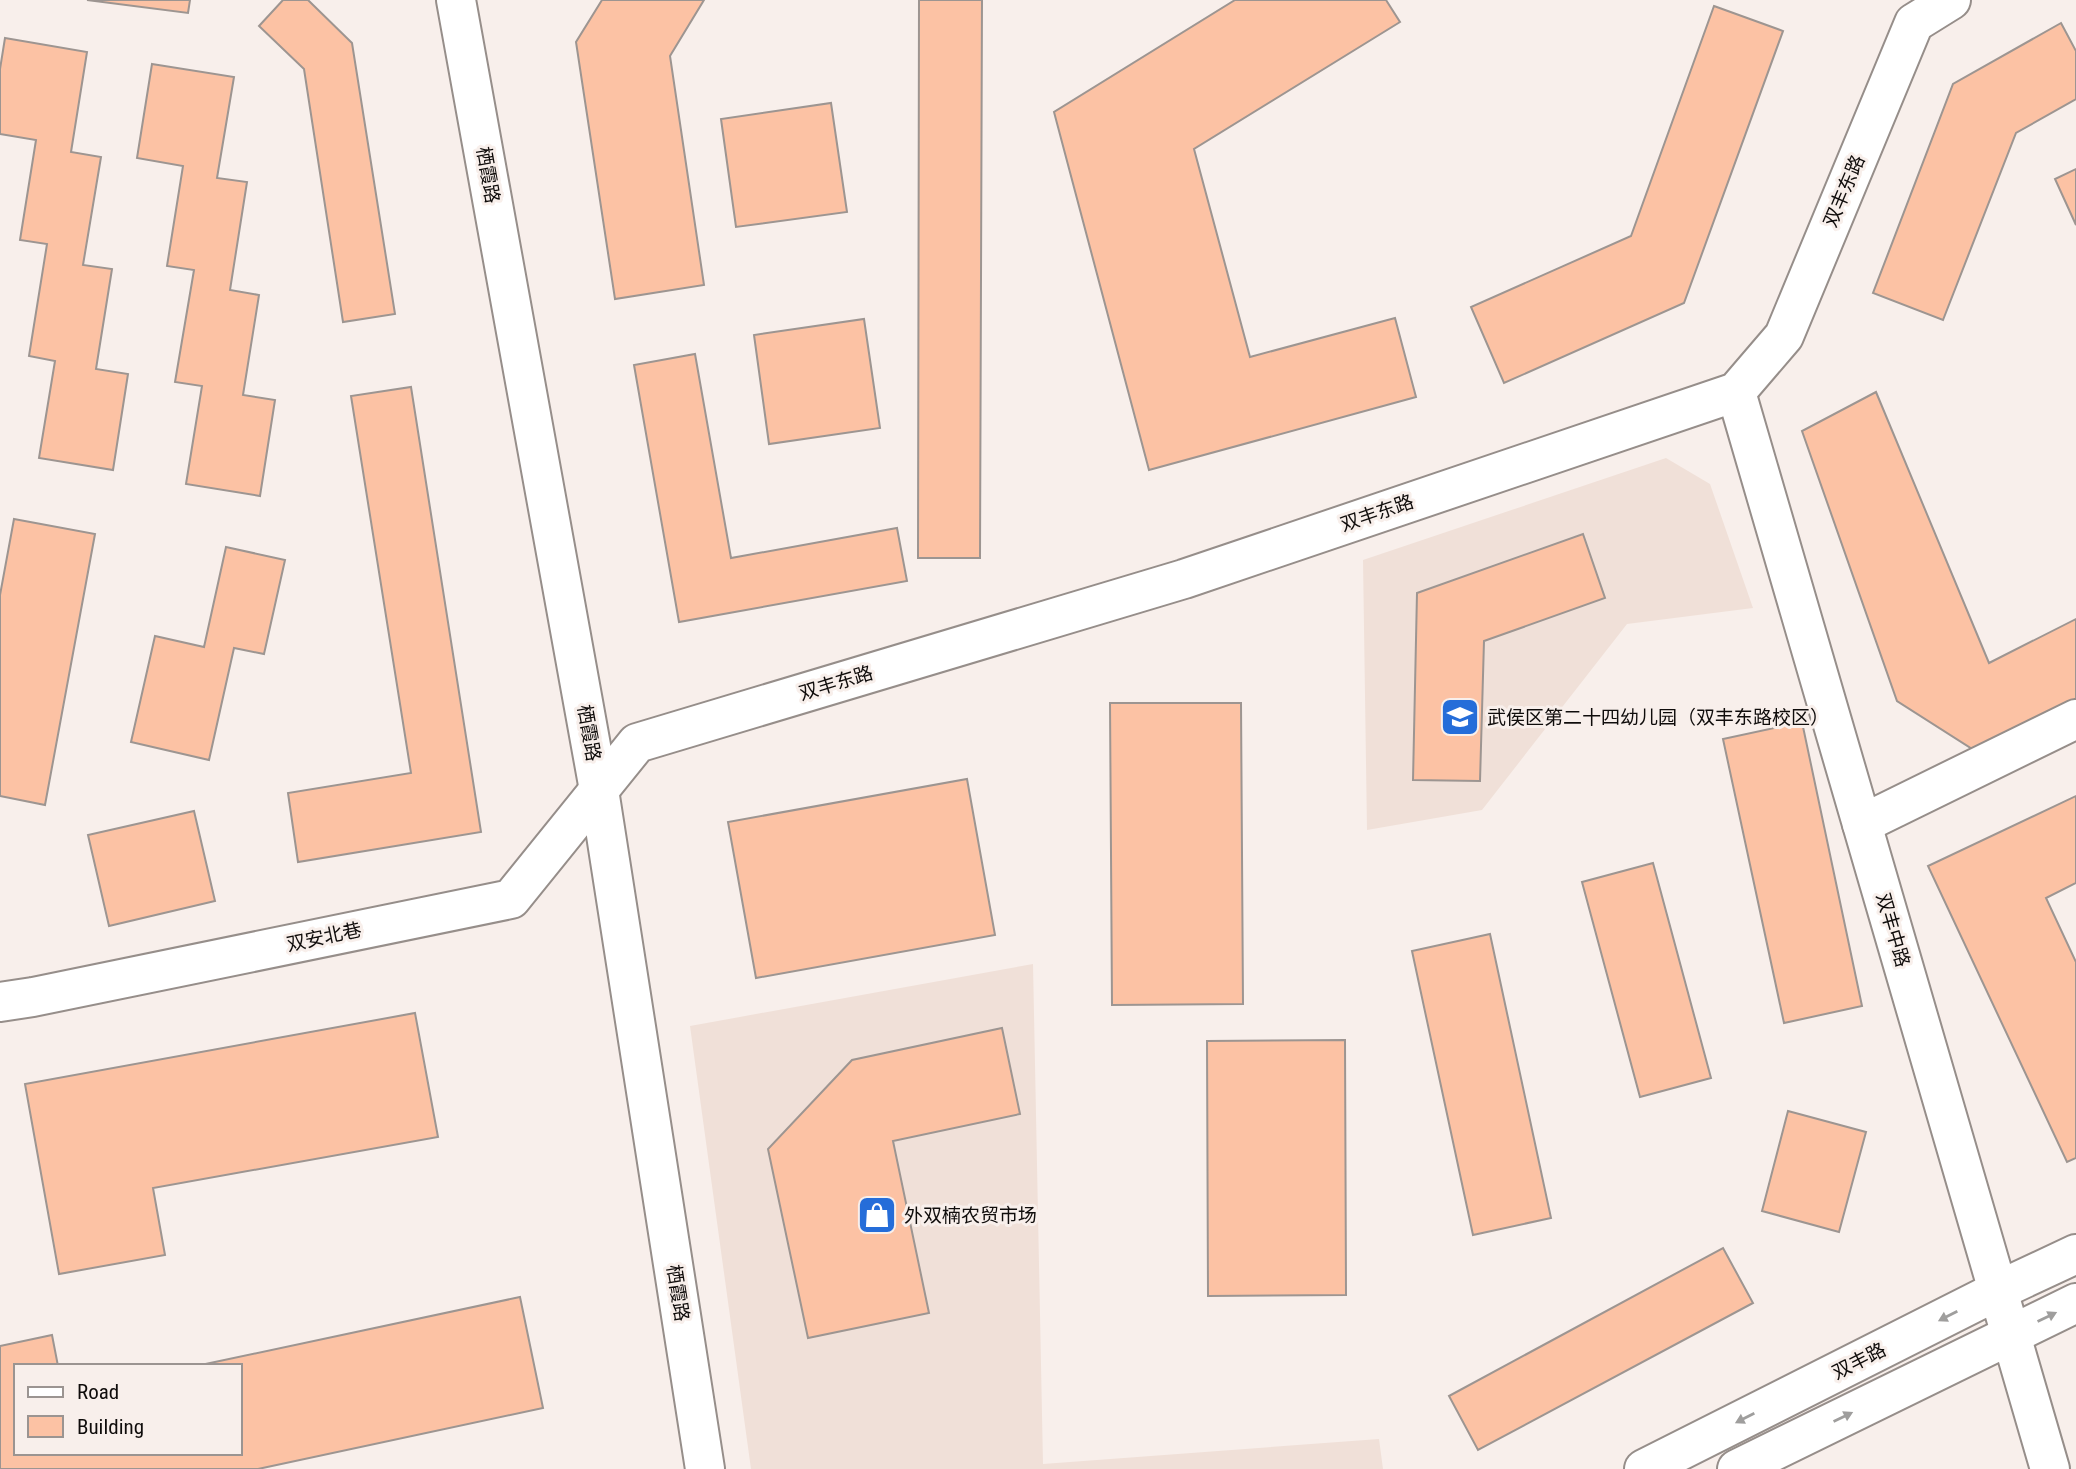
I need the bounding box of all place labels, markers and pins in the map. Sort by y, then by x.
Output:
school or university icon: 武侯区第二十四幼儿园（双丰东路校区） [1439,696,1481,738]
place label: 武侯区第二十四幼儿园（双丰东路校区） [1487,706,1829,729]
shop icon: 外双楠农贸市场 [856,1194,898,1236]
place label: 外双楠农贸市场 [904,1204,1037,1227]

